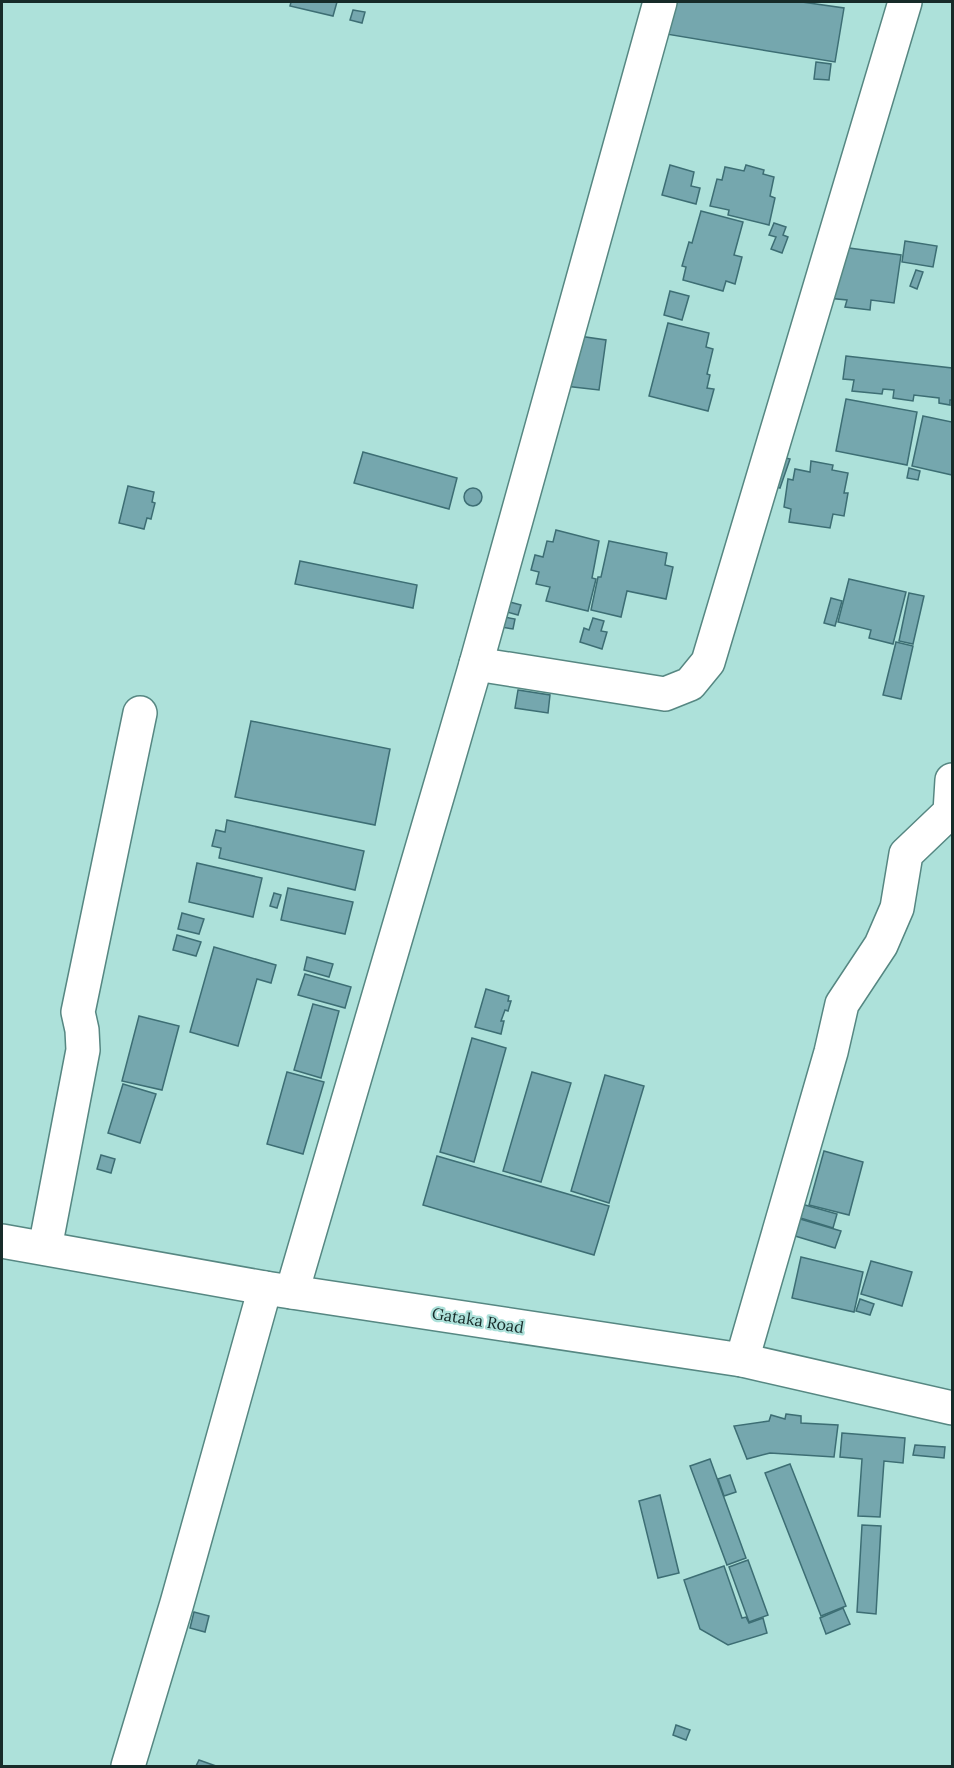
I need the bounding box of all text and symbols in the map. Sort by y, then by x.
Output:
street label: Gataka Road [431,1303,526,1337]

